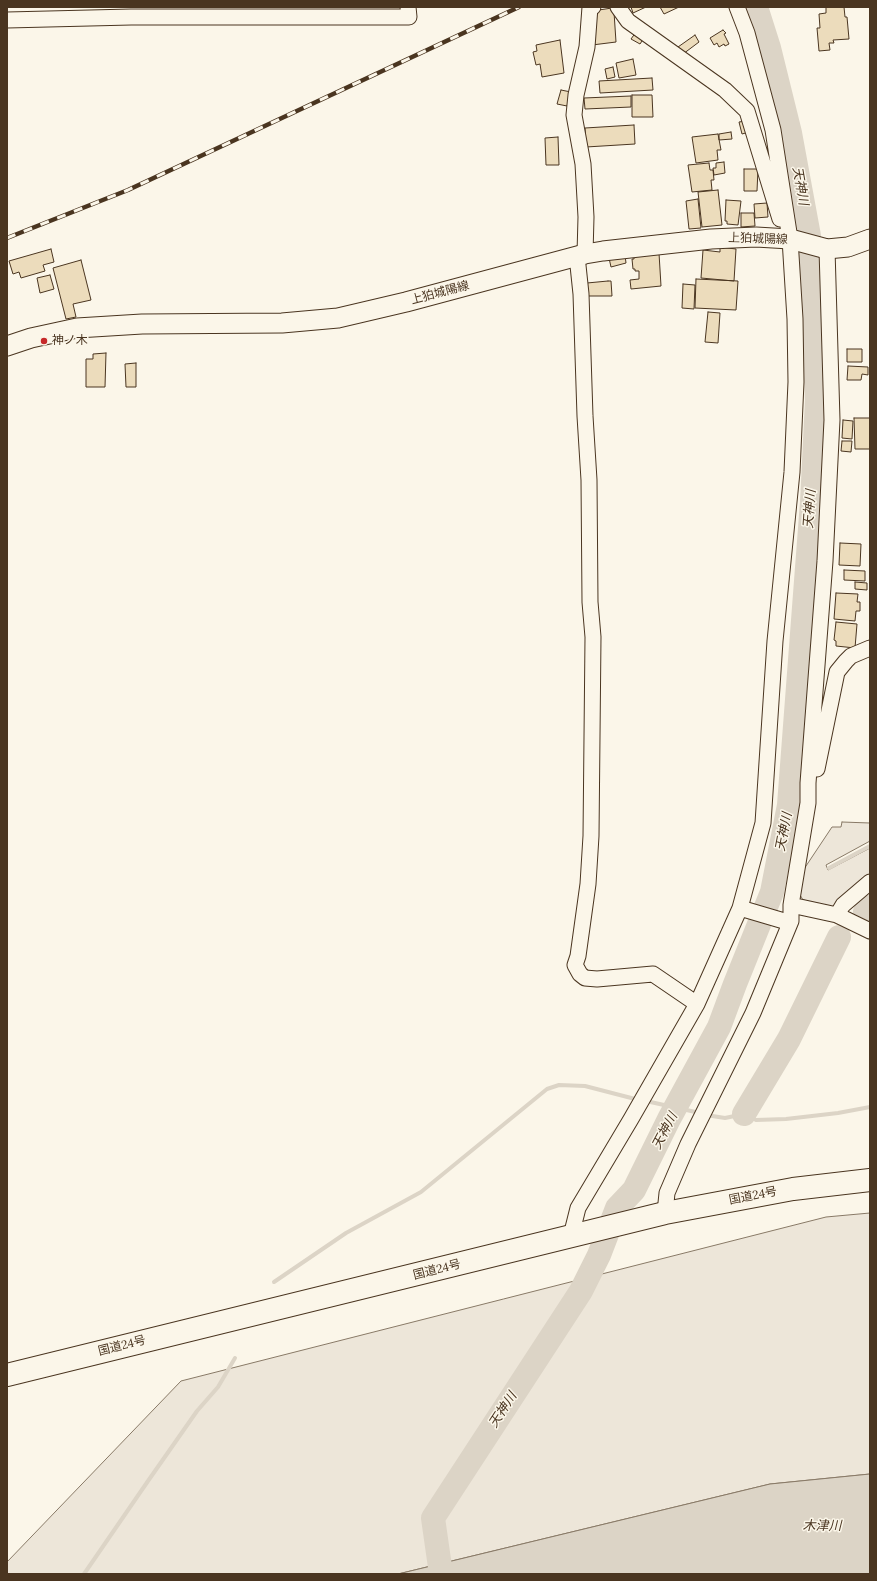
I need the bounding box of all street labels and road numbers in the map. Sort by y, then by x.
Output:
street label: 上狛城陽線 [728,231,788,247]
street label: 上狛城陽線 [409,278,471,308]
street label: 国道24号 [728,1184,778,1208]
street label: 国道24号 [412,1257,462,1283]
street label: 国道24号 [97,1333,147,1359]

